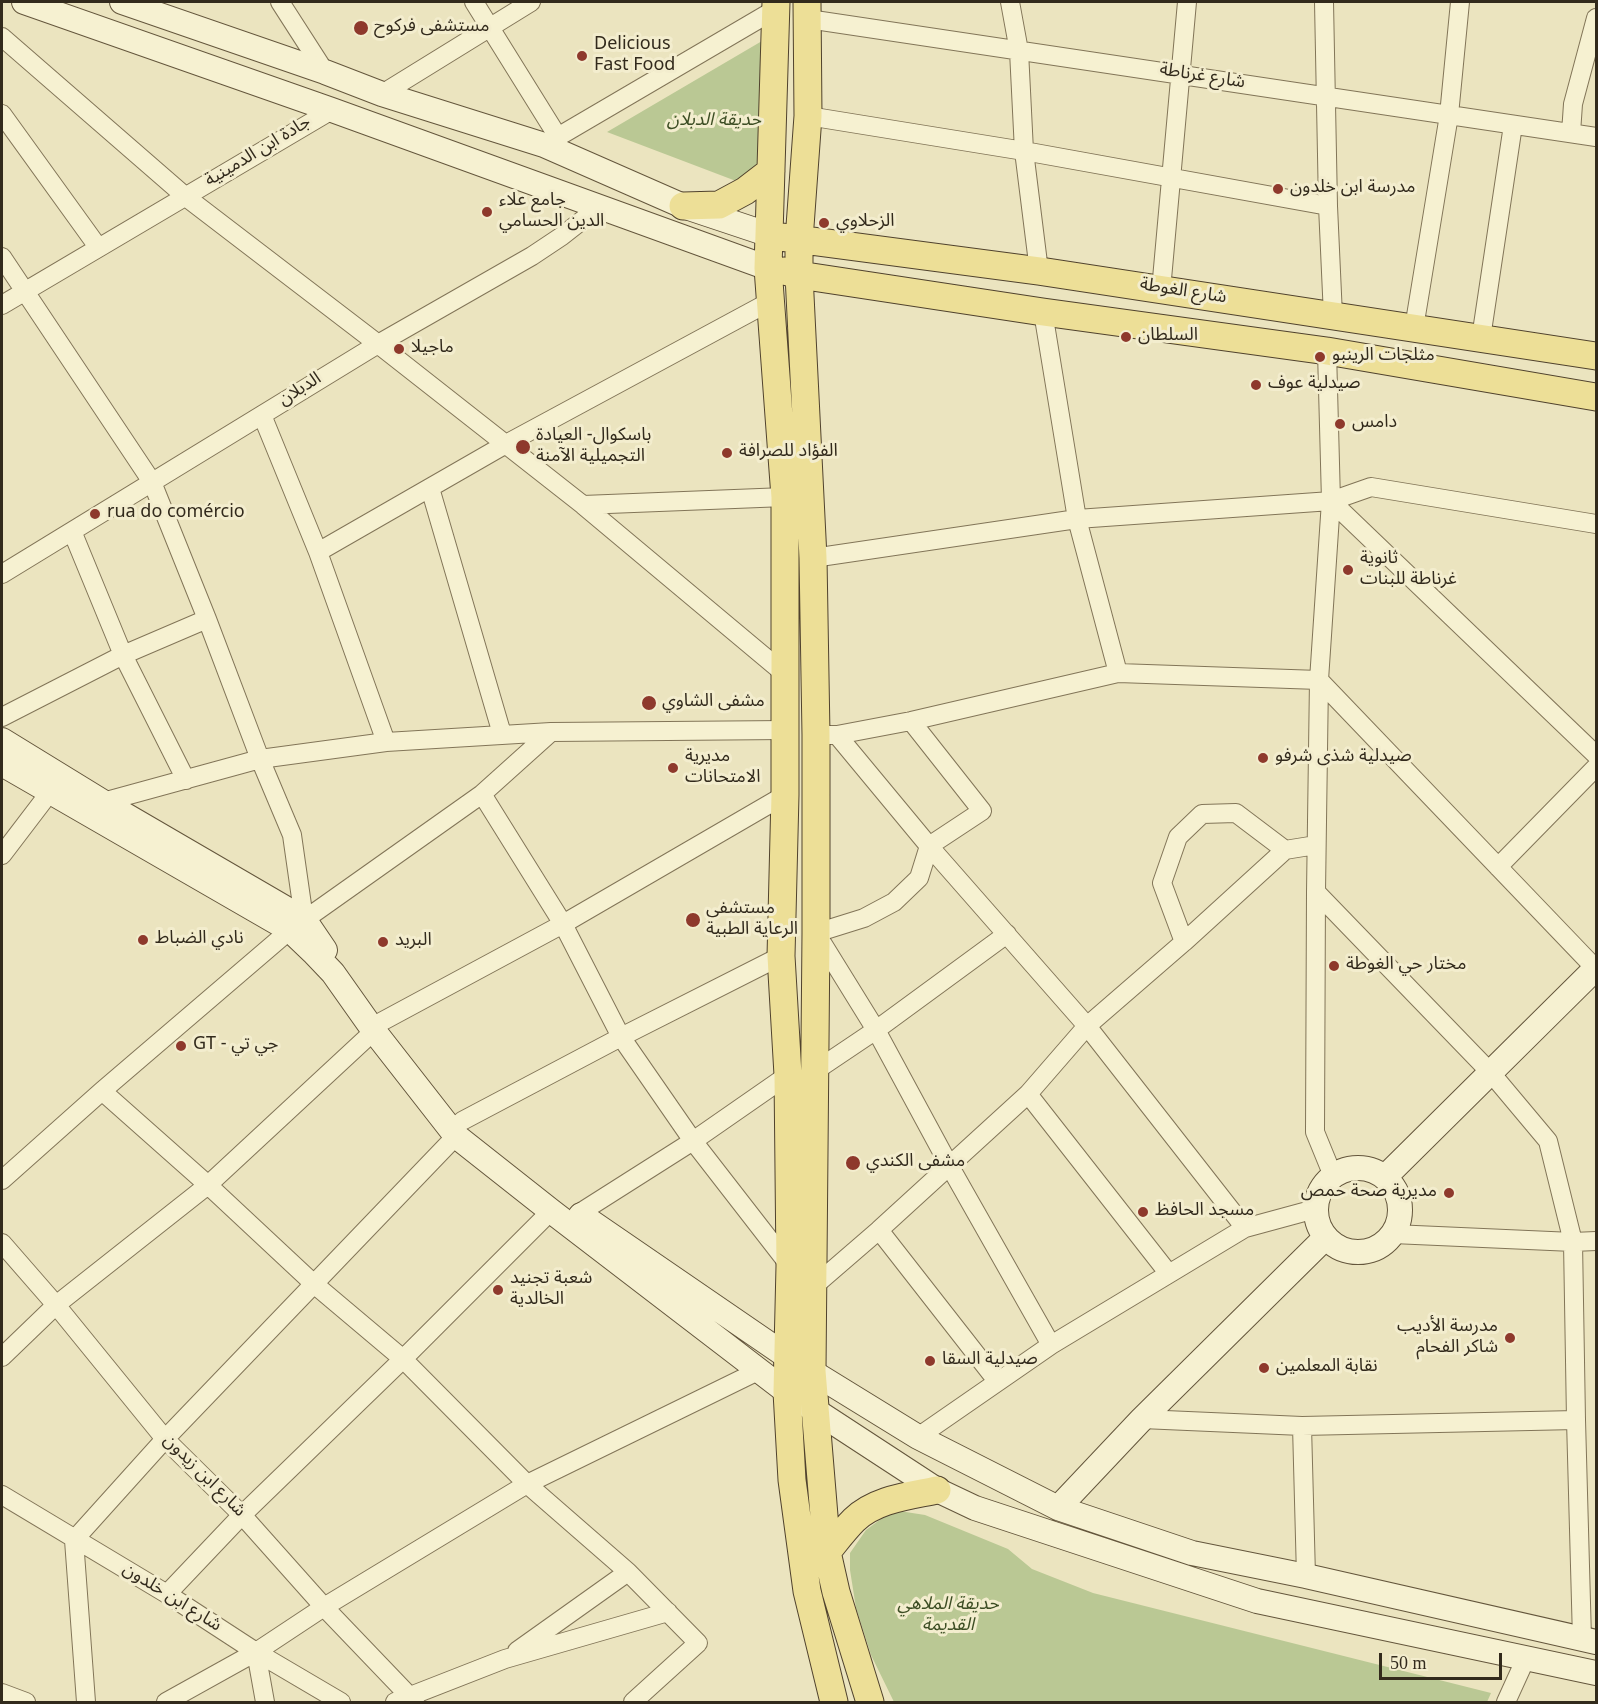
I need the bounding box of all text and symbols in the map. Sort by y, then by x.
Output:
place label: مستشفى فركوح [374,17,489,39]
marker: مستشفى فركوح [352,19,370,37]
place label: Delicious Fast Food [594,35,675,78]
marker: Delicious Fast Food [575,49,589,63]
street label: شارع غرناطة [1158,61,1246,95]
park label: حديقة الدبلان [667,111,761,133]
street label: جادة ابن الدمينية [202,113,316,193]
place label: مدرسة ابن خلدون [1290,178,1416,200]
marker: مدرسة ابن خلدون [1271,182,1285,196]
place label: جامع علاء الدين الحسامي [499,191,604,234]
marker: جامع علاء الدين الحسامي [480,205,494,219]
place label: الزحلاوي [836,212,894,234]
marker: الزحلاوي [817,216,831,230]
street label: شارع الغوطة [1138,275,1228,311]
place label: السلطان [1138,326,1198,348]
marker: السلطان [1119,330,1133,344]
place label: ماجيلا [411,338,454,360]
marker: ماجيلا [392,342,406,356]
place label: مثلجات الرينبو [1332,346,1435,368]
marker: مثلجات الرينبو [1313,350,1327,364]
street label: الدبلان [276,370,326,412]
place label: صيدلية عوف [1268,374,1361,396]
marker: صيدلية عوف [1249,378,1263,392]
place label: دامس [1352,413,1397,435]
marker: دامس [1333,417,1347,431]
place label: باسكوال- العيادة التجميلية الآمنة [536,426,651,468]
marker: باسكوال- العيادة التجميلية الآمنة [514,438,532,456]
place label: الفؤاد للصرافة [739,442,838,464]
marker: الفؤاد للصرافة [720,446,734,460]
place label: rua do comércio [107,503,245,525]
marker: rua do comércio [88,507,102,521]
place label: ثانوية غرناطة للبنات [1360,549,1457,592]
marker: ثانوية غرناطة للبنات [1341,563,1355,577]
place label: مشفى الشاوي [662,692,765,714]
marker: مشفى الشاوي [640,694,658,712]
place label: مديرية الامتحانات [685,747,761,789]
place label: صيدلية شذى شرفو [1275,747,1412,769]
marker: صيدلية شذى شرفو [1256,751,1270,765]
marker: مديرية الامتحانات [666,761,680,775]
place label: مستشفى الرعاية الطبية [706,899,798,942]
marker: مستشفى الرعاية الطبية [684,911,702,929]
place label: نادي الضباط [155,929,244,951]
place label: البريد [395,931,432,953]
marker: نادي الضباط [136,933,150,947]
marker: البريد [376,935,390,949]
place label: مختار حي الغوطة [1346,955,1466,977]
marker: مختار حي الغوطة [1327,959,1341,973]
place label: GT - جي تي [193,1035,278,1057]
marker: GT - جي تي [174,1039,188,1053]
place label: مشفى الكندي [866,1152,965,1174]
marker: مشفى الكندي [844,1154,862,1172]
place label: مديرية صحة حمص [1301,1182,1437,1204]
marker: مديرية صحة حمص [1442,1186,1456,1200]
place label: مسجد الحافظ [1155,1201,1254,1223]
marker: مسجد الحافظ [1136,1205,1150,1219]
place label: شعبة تجنيد الخالدية [510,1269,592,1312]
marker: شعبة تجنيد الخالدية [491,1283,505,1297]
place label: مدرسة الأديب شاكر الفحام [1397,1317,1498,1360]
marker: مدرسة الأديب شاكر الفحام [1503,1331,1517,1345]
place label: صيدلية السقا [942,1350,1038,1372]
marker: صيدلية السقا [923,1354,937,1368]
place label: نقابة المعلمين [1276,1357,1378,1379]
marker: نقابة المعلمين [1257,1361,1271,1375]
street label: شارع ابن زيدون [157,1431,249,1523]
street label: شارع ابن خلدون [118,1560,224,1638]
park label: حديقة الملاهي القديمة [897,1595,999,1638]
scale bar [1382,1641,1505,1679]
text: 50 m [1390,1653,1427,1673]

